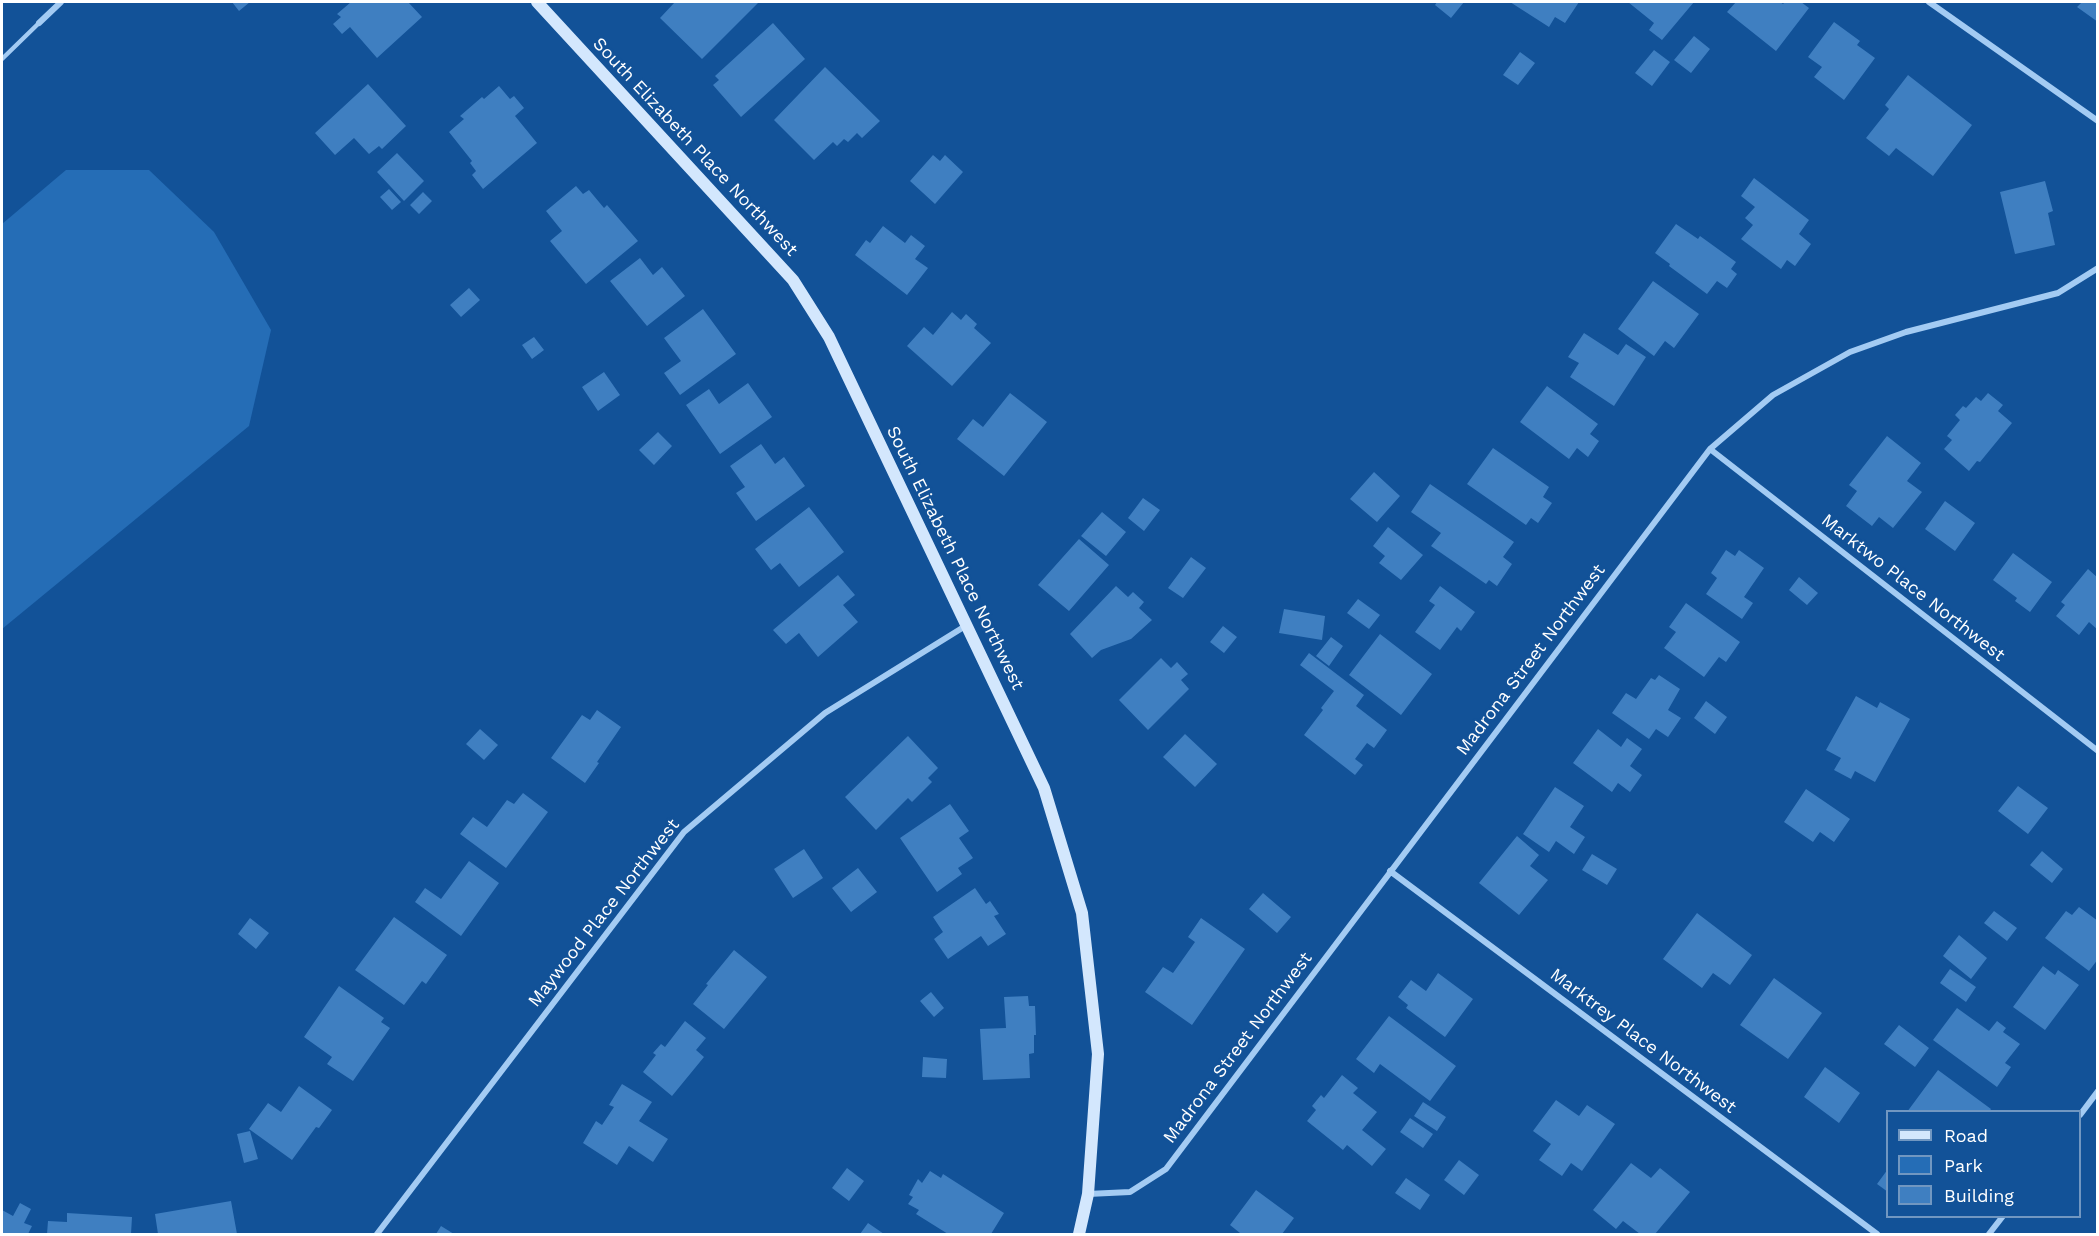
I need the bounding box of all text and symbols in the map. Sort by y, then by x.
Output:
street label: South Elizabeth Place Northwest [588,33,802,261]
street label: South Elizabeth Place Northwest [882,423,1028,693]
street label: Marktwo Place Northwest [1817,510,2009,666]
street label: Madrona Street Northwest [1452,560,1610,760]
street label: Maywood Place Northwest [524,815,684,1011]
street label: Madrona Street Northwest [1159,948,1317,1148]
street label: Marktrey Place Northwest [1546,964,1740,1118]
legend [1886,1110,2081,1218]
text: Road [1944,1125,1988,1146]
text: Park [1944,1155,1983,1176]
text: Building [1944,1185,2014,1206]

